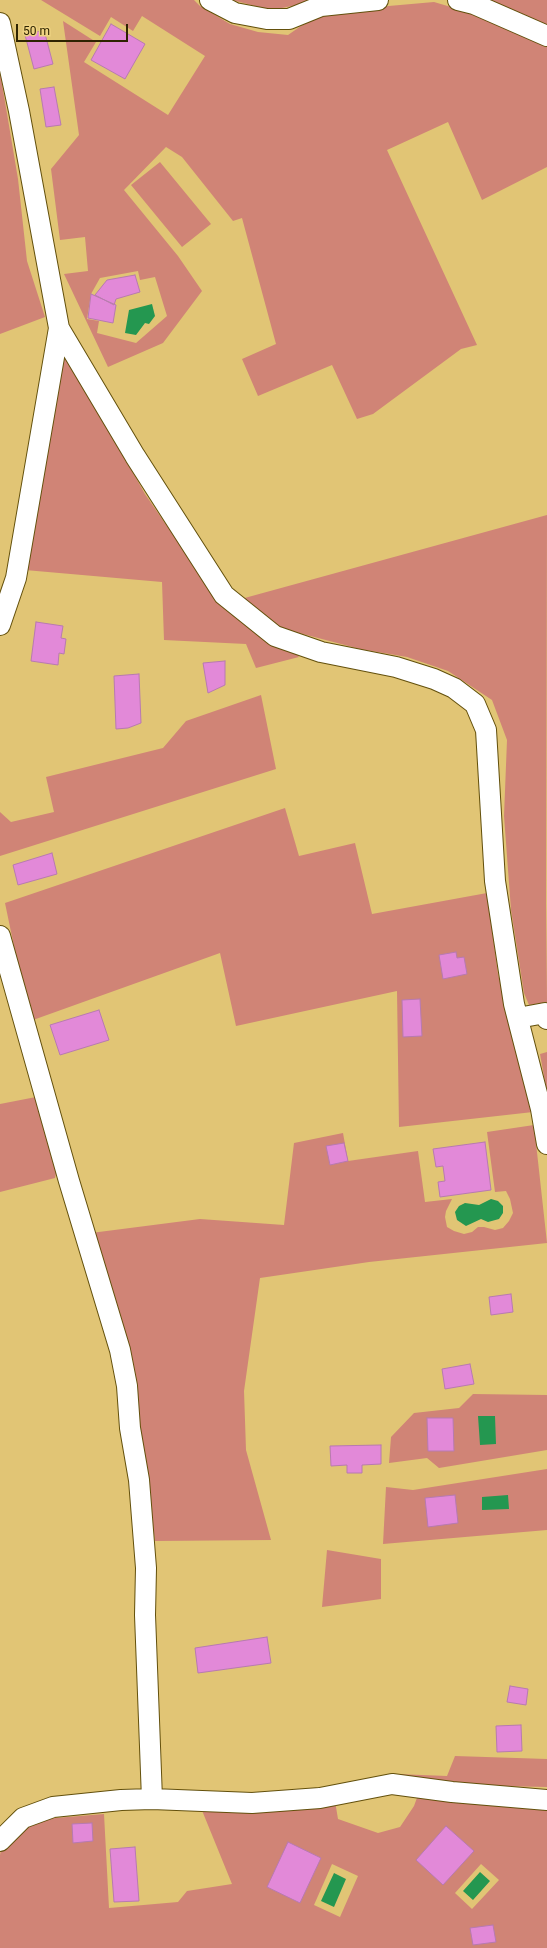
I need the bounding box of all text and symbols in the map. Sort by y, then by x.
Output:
scale bar [18,16,130,42]
text: 50 m [23,24,50,38]

